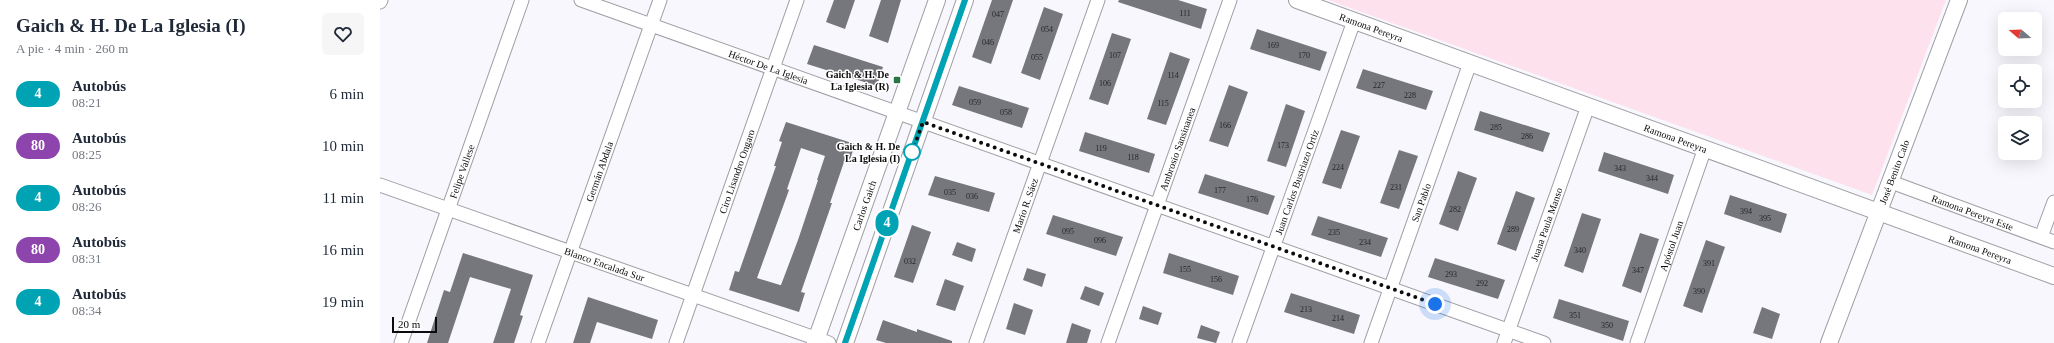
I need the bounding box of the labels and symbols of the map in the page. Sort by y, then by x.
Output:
house number: 111 [1179,9,1191,18]
house number: 047 [992,10,1004,19]
street label: Ramona Pereyra [1338,11,1405,44]
north arrow [1998,12,2042,56]
house number: 054 [1041,25,1053,34]
house number: 046 [982,38,994,47]
house number: 169 [1267,41,1279,50]
street label: Héctor De La Iglesia [727,48,810,86]
house number: 107 [1109,51,1121,60]
house number: 170 [1298,51,1310,60]
house number: 055 [1031,53,1043,62]
place label: Gaich & H. De La Iglesia (R) [826,69,890,93]
house number: 114 [1167,71,1179,80]
marker: Gaich & H. De La Iglesia (R) [892,75,902,85]
house number: 106 [1099,79,1111,88]
house number: 227 [1373,81,1385,90]
house number: 228 [1404,91,1416,100]
house number: 059 [969,98,981,107]
house number: 115 [1157,99,1169,108]
street label: Ambrosio Sansinanea [1157,105,1197,192]
house number: 058 [1000,108,1012,117]
house number: 166 [1219,121,1231,130]
street label: Ramona Pereyra [1643,121,1709,155]
house number: 285 [1490,123,1502,132]
street label: Juan Carlos Bustriazo Ortiz [1273,127,1321,236]
street label: Ciro Lisandro Ongaro [717,128,756,215]
house number: 286 [1521,132,1533,141]
street label: José Benito Calo [1877,138,1911,206]
street label: Germán Abdala [583,139,615,203]
place label: Gaich & H. De La Iglesia (I) [837,141,901,165]
house number: 173 [1277,141,1289,150]
street label: Felipe Vallese [447,142,476,200]
marker: Gaich & H. De La Iglesia (I) [903,143,921,161]
house number: 119 [1095,144,1107,153]
house number: 118 [1127,153,1139,162]
house number: 224 [1332,163,1344,172]
house number: 343 [1614,164,1626,173]
house number: 344 [1646,174,1658,183]
street label: Mario R. Sáez [1010,176,1040,234]
street label: Carlos Gaich [850,179,878,232]
street label: San Pablo [1409,182,1433,223]
house number: 231 [1390,183,1402,192]
house number: 177 [1214,186,1226,195]
street label: Juana Paula Manso [1528,186,1564,263]
house number: 035 [944,188,956,197]
house number: 036 [966,192,978,201]
street label: Ramona Pereyra Este [1930,192,2016,232]
house number: 176 [1246,195,1258,204]
house number: 282 [1449,205,1461,214]
house number: 394 [1740,207,1752,216]
line badge: 4 [874,210,900,236]
house number: 395 [1759,214,1771,223]
street label: Apóstol Juan [1657,219,1685,272]
house number: 289 [1507,225,1519,234]
house number: 095 [1062,227,1074,236]
house number: 235 [1328,228,1340,237]
street label: Ramona Pereyra [1947,232,2014,266]
house number: 096 [1094,236,1106,245]
house number: 234 [1359,238,1371,247]
street label: Blanco Encalada Sur [563,245,647,283]
house number: 340 [1574,246,1586,255]
house number: 032 [904,257,916,266]
house number: 391 [1703,259,1715,268]
house number: 155 [1179,265,1191,274]
house number: 347 [1632,266,1644,275]
house number: 293 [1445,270,1457,279]
house number: 156 [1210,275,1222,284]
house number: 292 [1476,279,1488,288]
house number: 390 [1693,287,1705,296]
your location [1425,294,1445,314]
house number: 213 [1300,305,1312,314]
house number: 351 [1569,311,1581,320]
house number: 214 [1332,314,1344,323]
scale bar [392,315,437,334]
house number: 350 [1601,321,1613,330]

